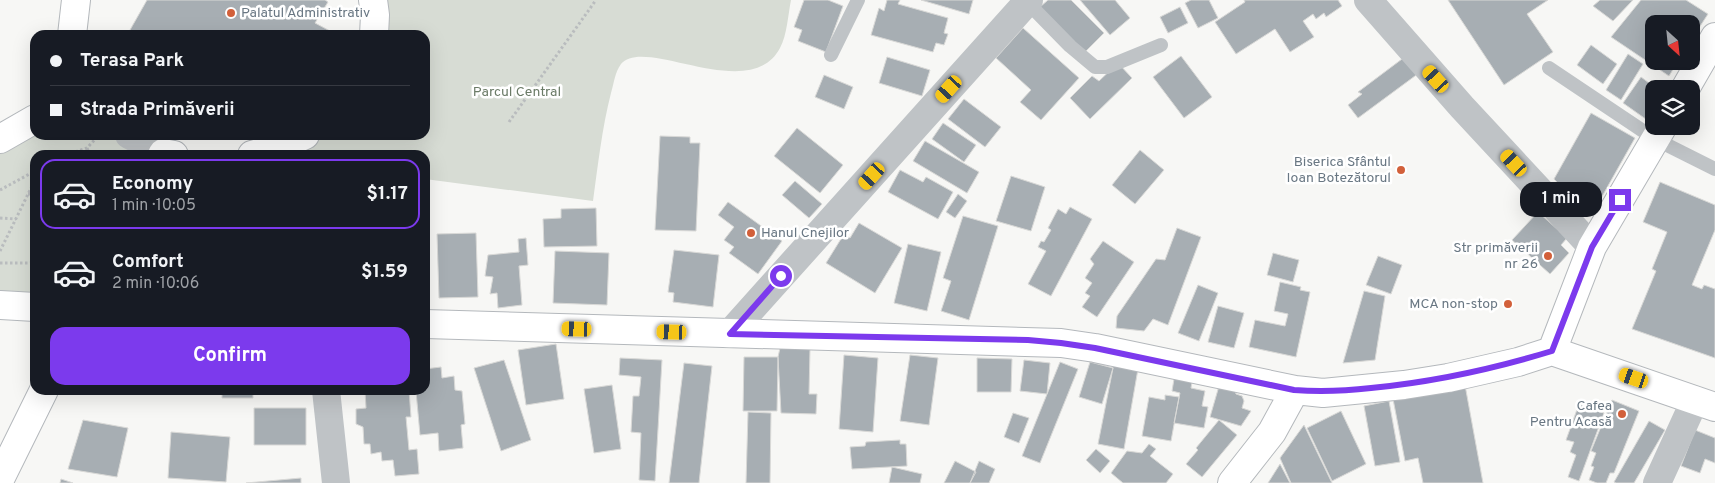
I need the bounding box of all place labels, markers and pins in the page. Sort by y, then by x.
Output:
place label: Palatul Administrativ [241,5,370,22]
marker: Palatul Administrativ [225,7,237,19]
place label: Biserica Sfântul Ioan Botezătorul [1287,154,1391,187]
marker: Biserica Sfântul Ioan Botezătorul [1395,164,1407,176]
place label: Hanul Cnejilor [761,225,850,242]
marker: Hanul Cnejilor [745,227,757,239]
place label: Str primăverii nr 26 [1453,240,1538,273]
marker: Str primăverii nr 26 [1542,250,1554,262]
place label: MCA non-stop [1409,296,1498,313]
marker: MCA non-stop [1502,298,1514,310]
place label: Cafea Pentru Acasă [1530,398,1612,431]
marker: Cafea Pentru Acasă [1616,408,1628,420]

